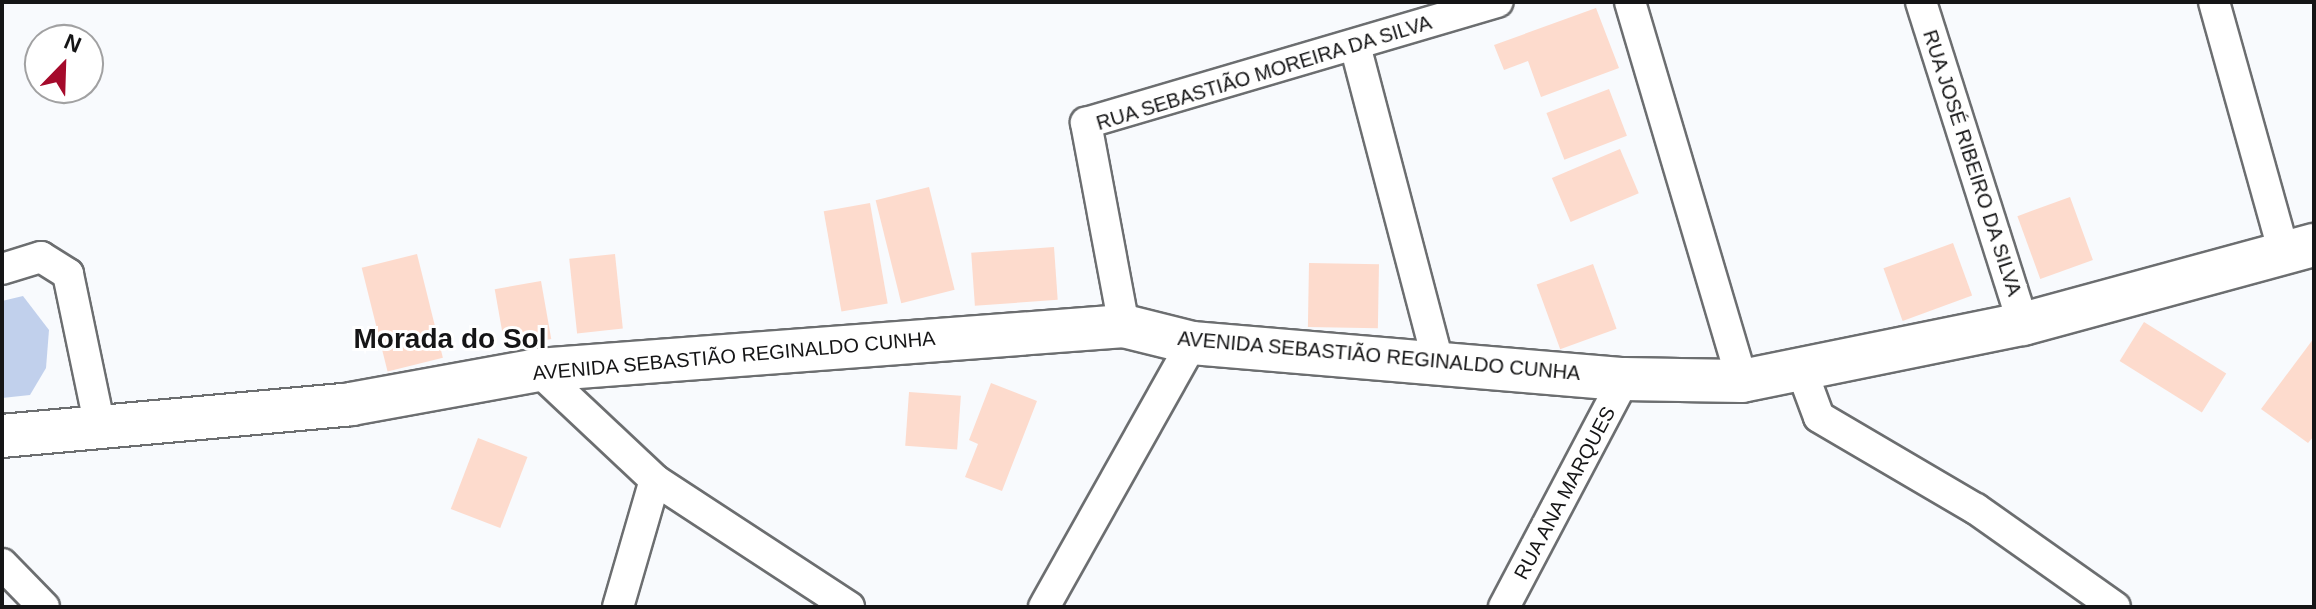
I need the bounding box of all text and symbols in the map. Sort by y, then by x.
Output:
street label: RUA SEBASTIÃO MOREIRA DA SILVA [1092,10,1436,136]
north arrow [24,24,104,104]
street label: RUA JOSÉ RIBEIRO DA SILVA [1917,26,2027,300]
text: N [61,29,85,58]
district label: Morada do Sol [354,322,546,356]
street label: AVENIDA SEBASTIÃO REGINALDO CUNHA [531,326,937,386]
street label: AVENIDA SEBASTIÃO REGINALDO CUNHA [1176,326,1582,386]
street label: RUA ANA MARQUES [1508,401,1622,585]

